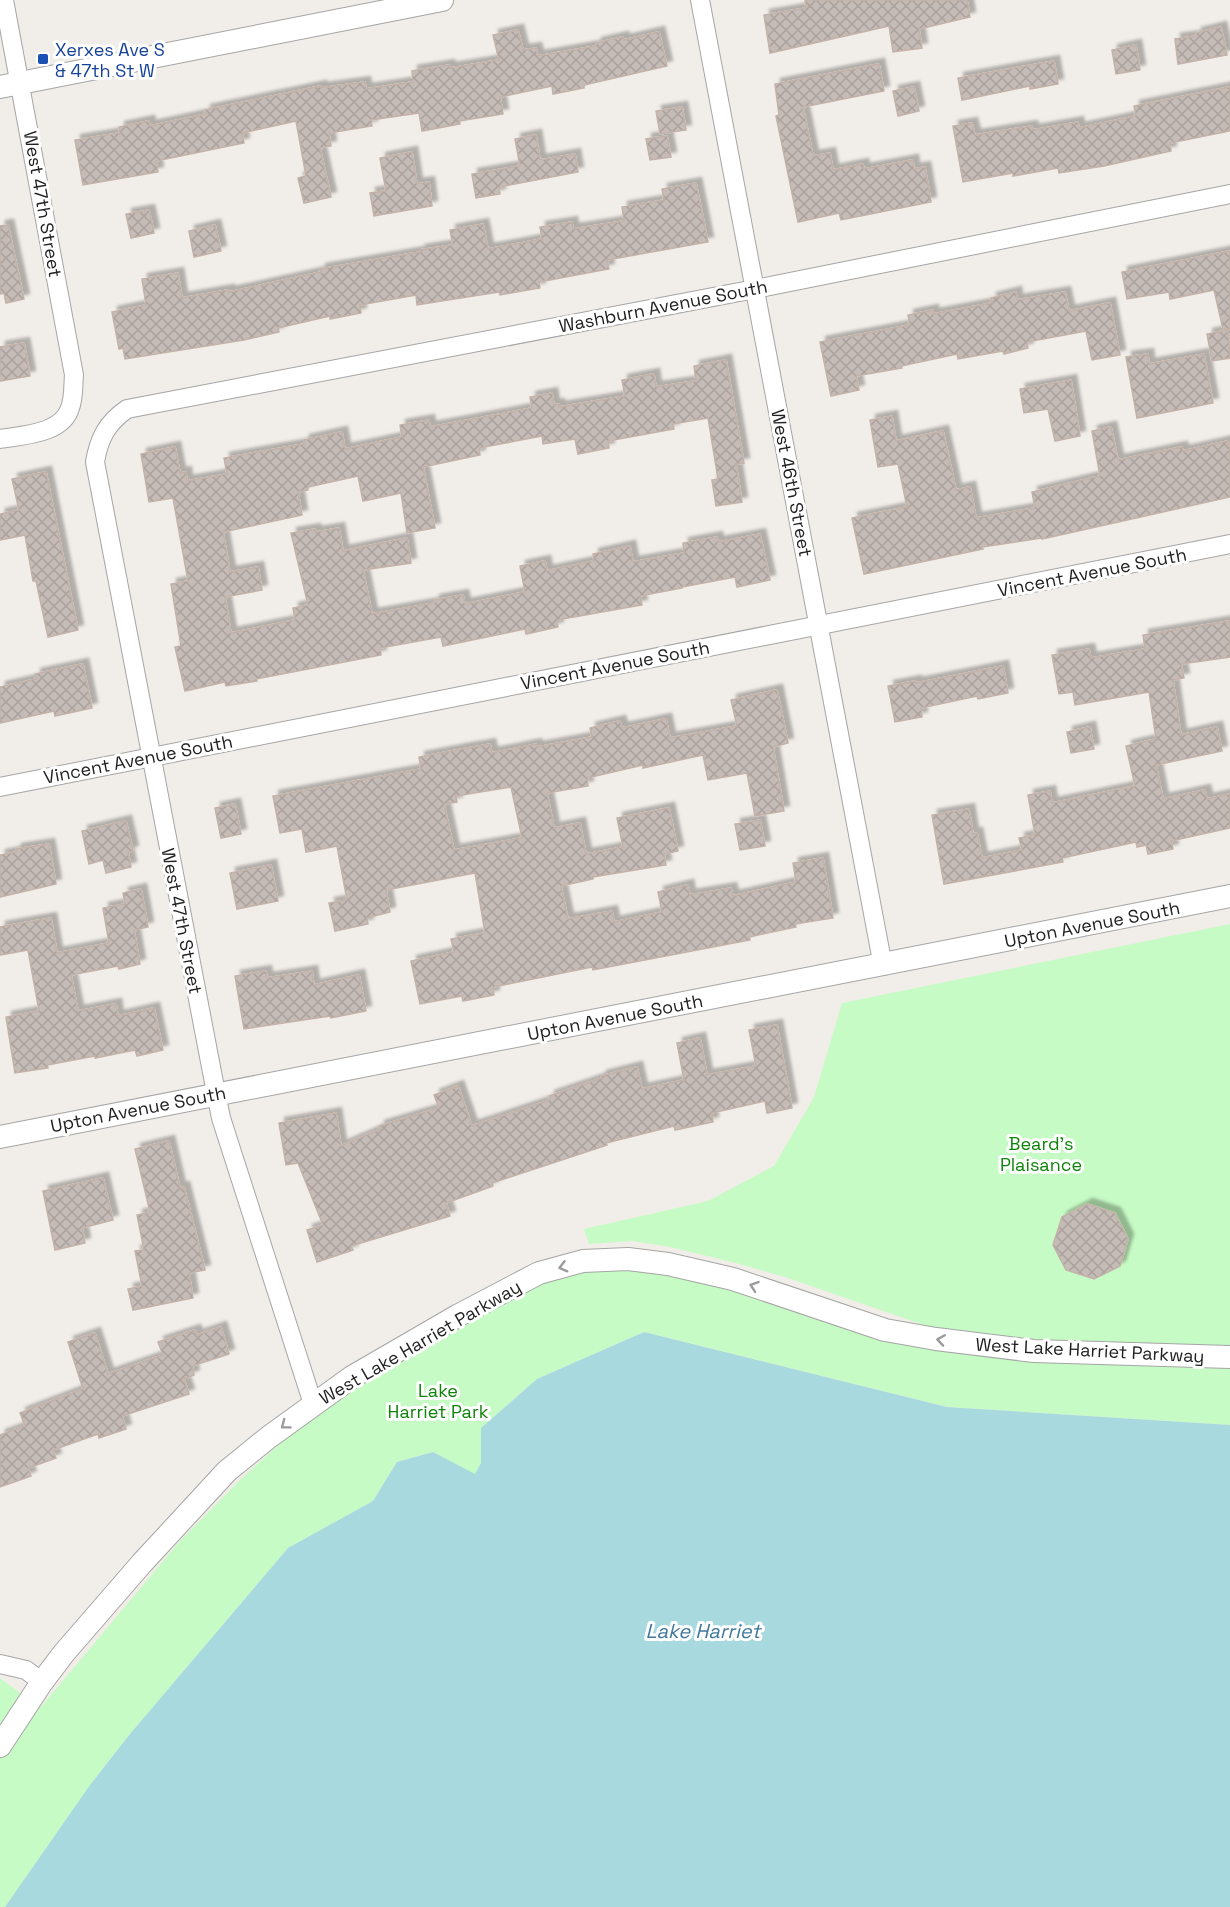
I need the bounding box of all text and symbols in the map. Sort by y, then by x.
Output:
place label: Xerxes Ave S & 47th St W [55,38,165,82]
marker: Xerxes Ave S & 47th St W [36,52,50,66]
street label: West 47th Street [19,129,67,279]
street label: Washburn Avenue South [557,274,769,338]
street label: West 46th Street [766,407,818,559]
street label: Vincent Avenue South [996,542,1188,602]
street label: Vincent Avenue South [519,635,711,695]
street label: Vincent Avenue South [42,729,234,789]
street label: West 47th Street [157,846,207,996]
street label: Upton Avenue South [1002,896,1182,952]
street label: Upton Avenue South [525,989,705,1045]
street label: Upton Avenue South [48,1081,228,1137]
park label: Beard's Plaisance [1000,1132,1082,1176]
one-way arrow [558,1259,568,1272]
street label: West Lake Harriet Parkway [315,1275,525,1409]
one-way arrow [749,1281,760,1293]
street label: West Lake Harriet Parkway [975,1333,1205,1367]
one-way arrow [937,1334,946,1346]
park label: Lake Harriet Park [388,1379,488,1422]
one-way arrow [281,1417,292,1428]
water label: Lake Harriet [646,1618,762,1644]

